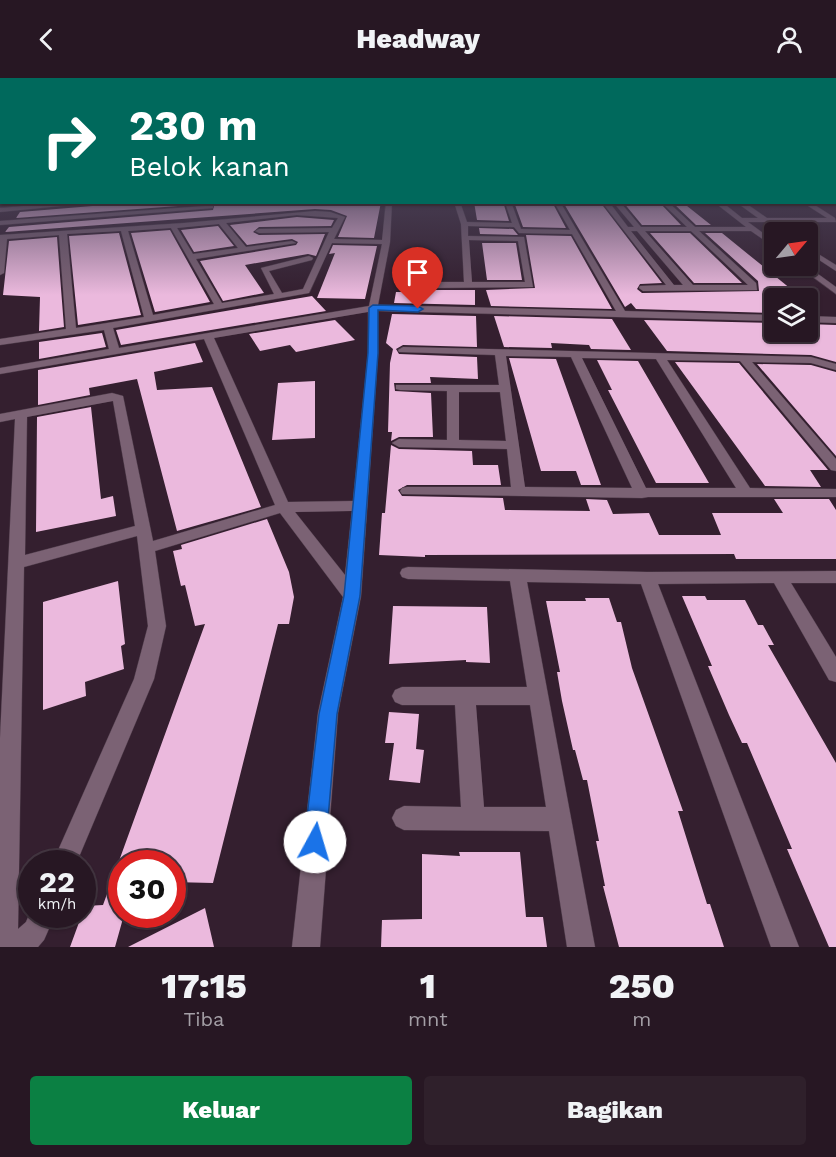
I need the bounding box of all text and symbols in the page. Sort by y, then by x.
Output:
icon: back [30,23,63,56]
text: Headway [356,23,480,55]
icon: person [773,23,806,56]
text: 230 m [129,101,258,150]
icon: right [30,102,108,180]
text: Belok kanan [129,151,290,183]
north arrow [764,222,818,276]
map controls [764,222,818,342]
pin [392,247,443,309]
icon: arrive [401,256,434,289]
button: layers [764,288,818,342]
position arrow [283,810,347,874]
speed limit sign: 30 [108,850,186,928]
text: 22 [39,864,75,899]
text: km/h [38,895,76,913]
text: 17:15 [161,965,247,1007]
text: 1 [420,965,436,1007]
text: 250 [609,965,675,1007]
text: Tiba [184,1007,224,1031]
text: mnt [408,1007,448,1031]
text: m [632,1007,651,1031]
button: Keluar [30,1076,412,1145]
button: Bagikan [424,1076,806,1145]

